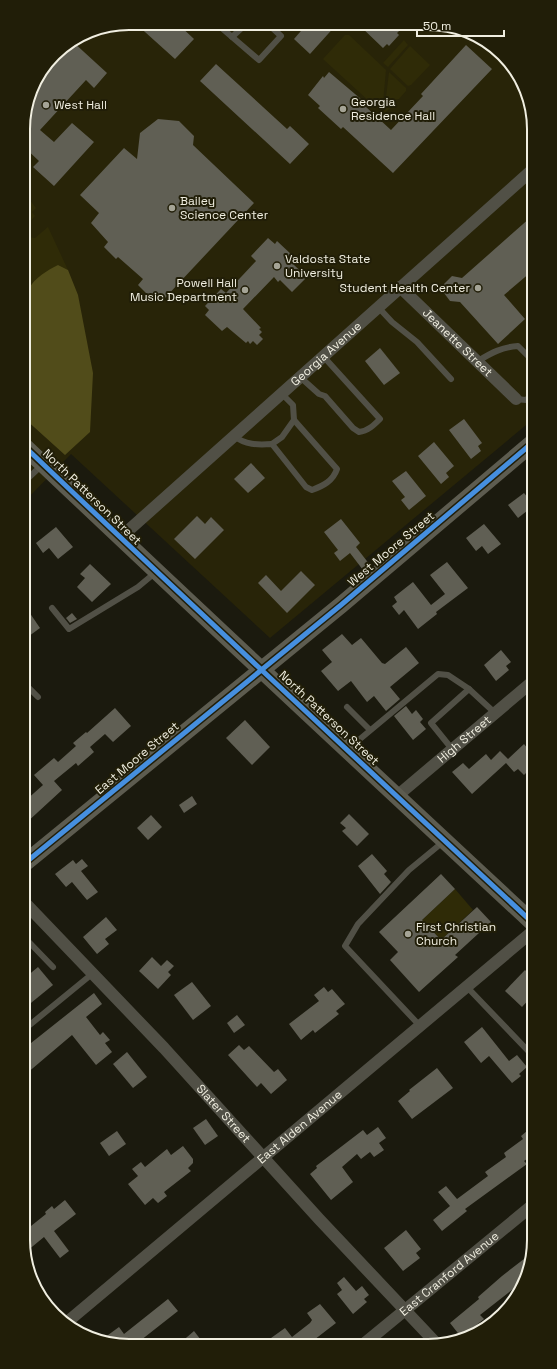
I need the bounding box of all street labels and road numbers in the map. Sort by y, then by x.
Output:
street label: Jeanette Street [419,305,496,380]
street label: Georgia Avenue [287,318,365,390]
street label: North Patterson Street [39,446,145,548]
street label: West Moore Street [344,508,438,590]
street label: North Patterson Street [275,667,383,769]
street label: High Street [434,712,494,767]
street label: East Moore Street [92,718,182,798]
street label: Slater Street [193,1081,254,1146]
street label: East Alden Avenue [254,1087,345,1167]
street label: East Cranford Avenue [396,1228,502,1319]

